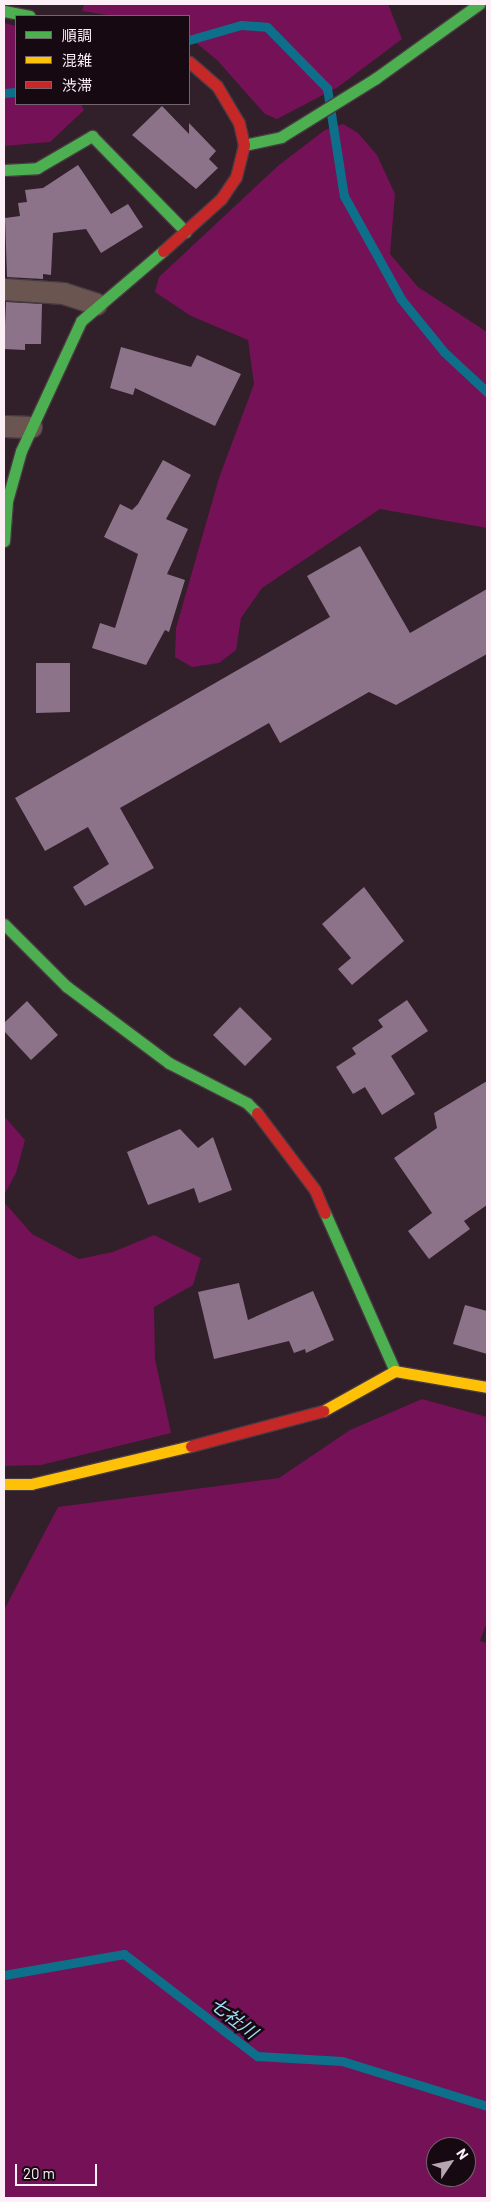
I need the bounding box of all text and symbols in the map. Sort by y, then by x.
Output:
legend [15,15,190,105]
text: 順調 [62,26,92,44]
text: 混雑 [62,51,92,69]
text: 渋滞 [62,76,92,94]
water label: 七社川 [206,1993,262,2043]
north arrow [426,2137,476,2187]
text: N [453,2145,473,2163]
scale bar [18,2154,100,2186]
text: 20 m [23,2164,55,2182]

